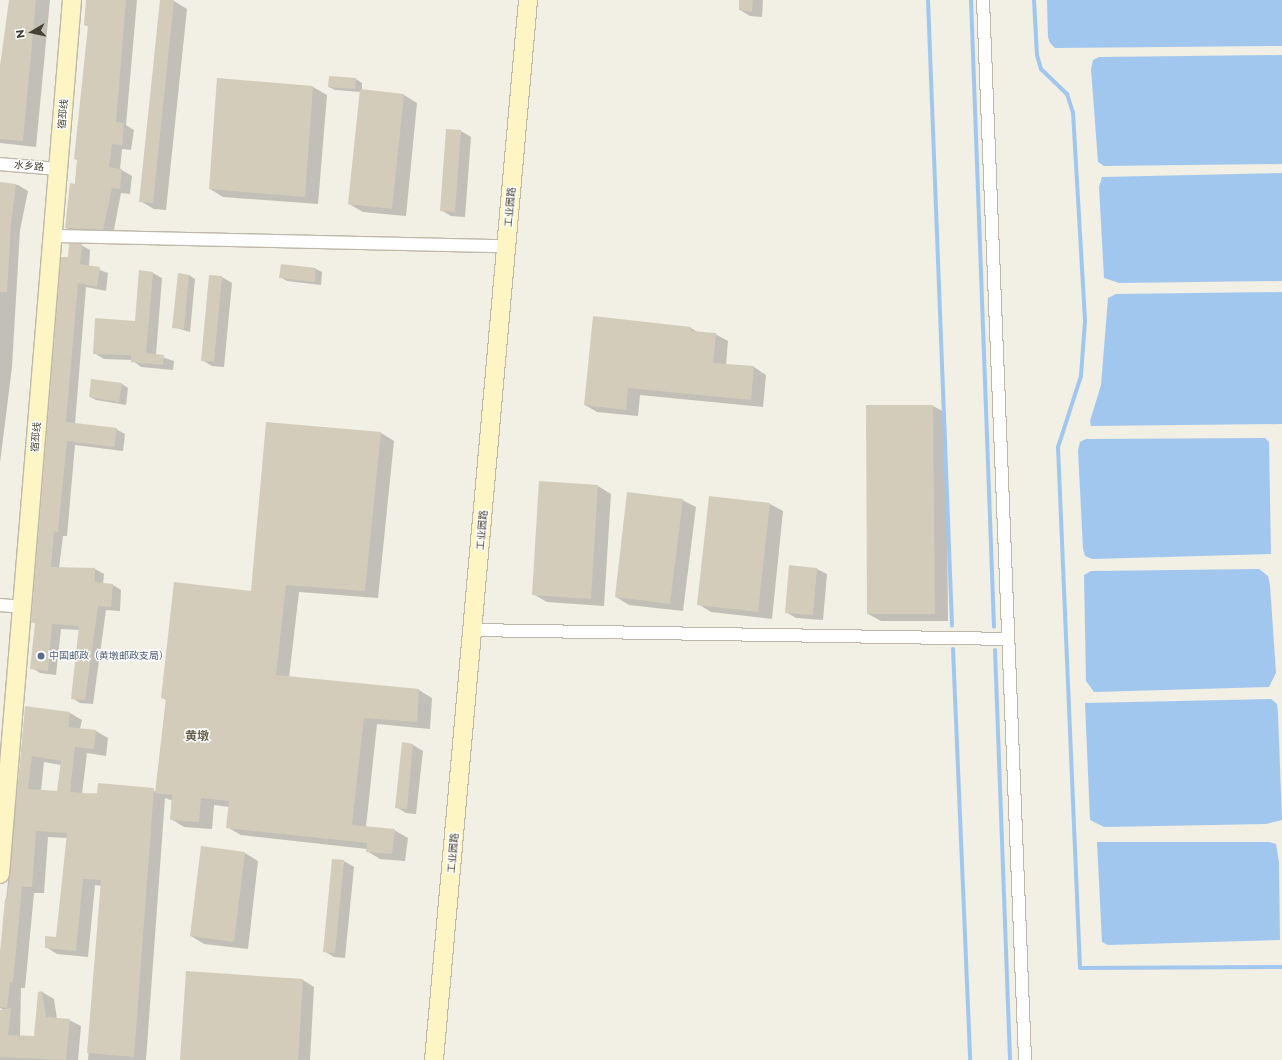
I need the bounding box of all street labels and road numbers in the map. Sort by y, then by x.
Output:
street label: 宿邳线 [56,99,70,129]
street label: 水乡路 [14,159,44,173]
street label: 工业园路 [502,187,518,227]
street label: 宿邳线 [29,422,43,452]
street label: 工业园路 [474,510,490,550]
street label: 工业园路 [445,833,461,873]

